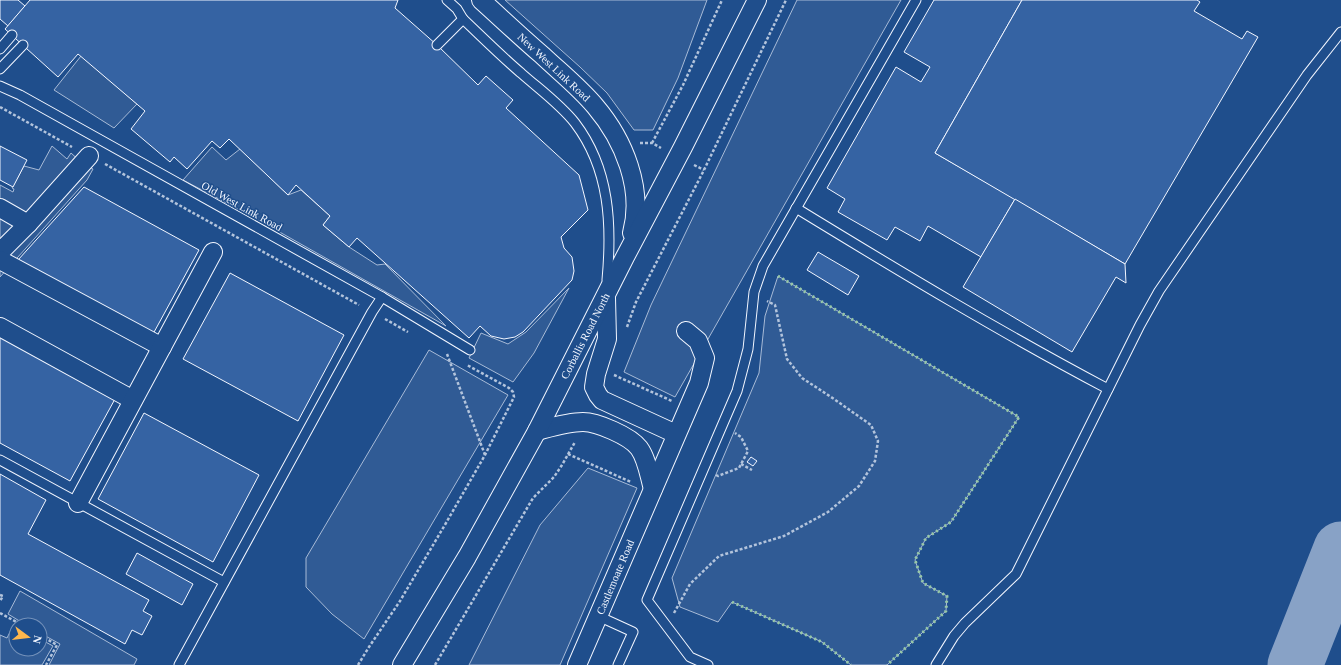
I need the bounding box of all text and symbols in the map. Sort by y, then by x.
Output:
street label: New West Link Road [515,30,593,104]
street label: Old West Link Road [200,179,285,233]
street label: Corballis Road North [558,291,612,381]
street label: Castlemoate Road [594,537,636,616]
north arrow [8,617,48,657]
text: N [31,634,44,645]

